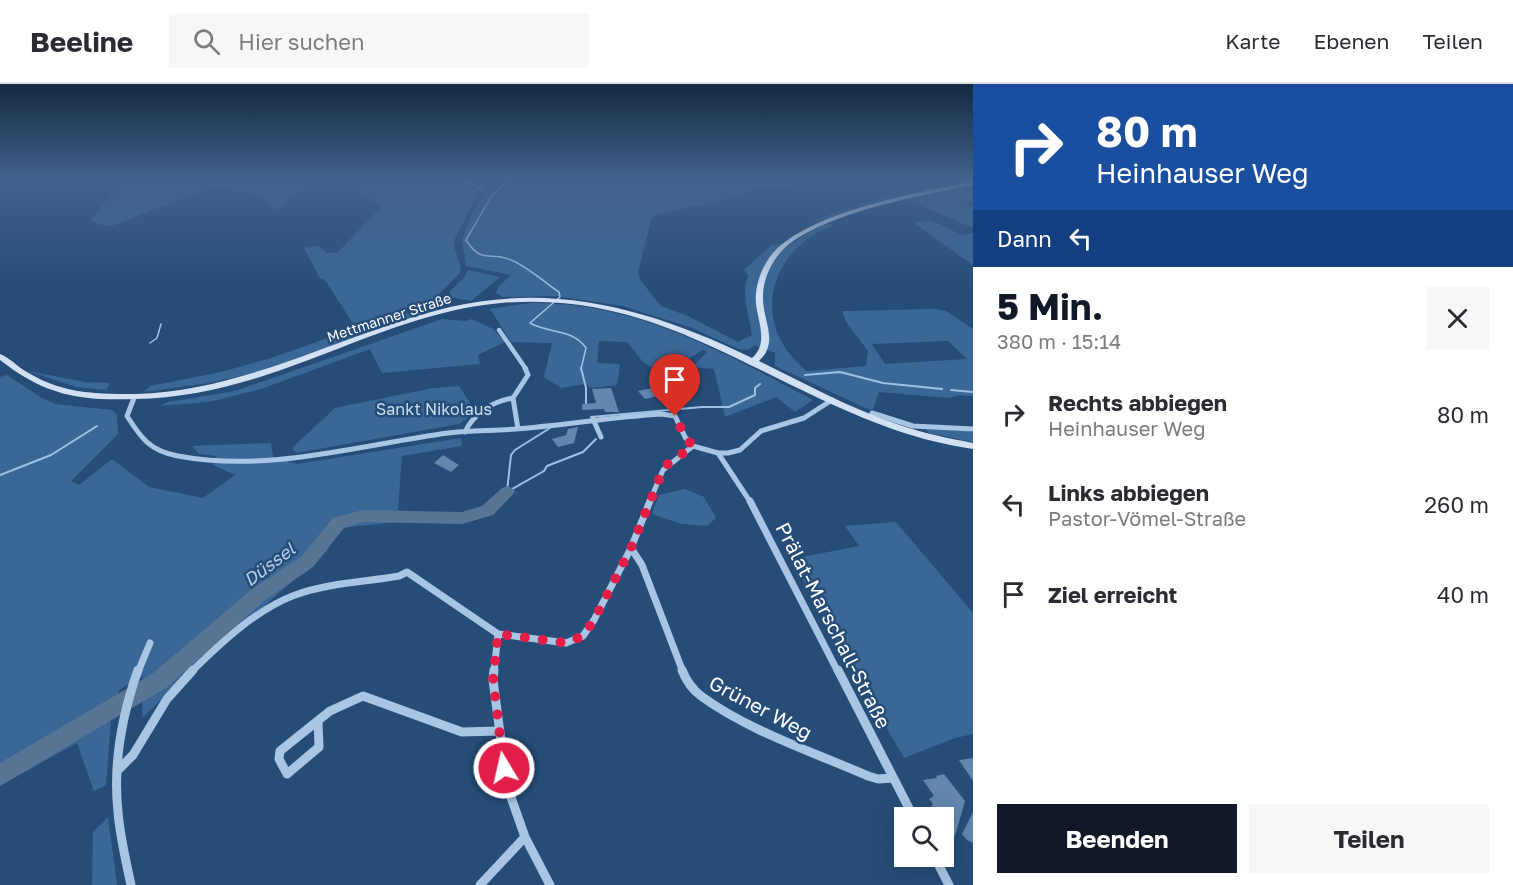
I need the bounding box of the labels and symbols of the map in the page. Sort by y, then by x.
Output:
street label: Mettmanner Straße [325,289,453,345]
pin [649,354,700,416]
park label: Sankt Nikolaus [376,399,492,419]
street label: Prälat-Marschall-Straße [772,518,896,732]
water label: Düssel [239,537,300,590]
street label: Grüner Weg [705,670,817,744]
position arrow [472,736,536,800]

